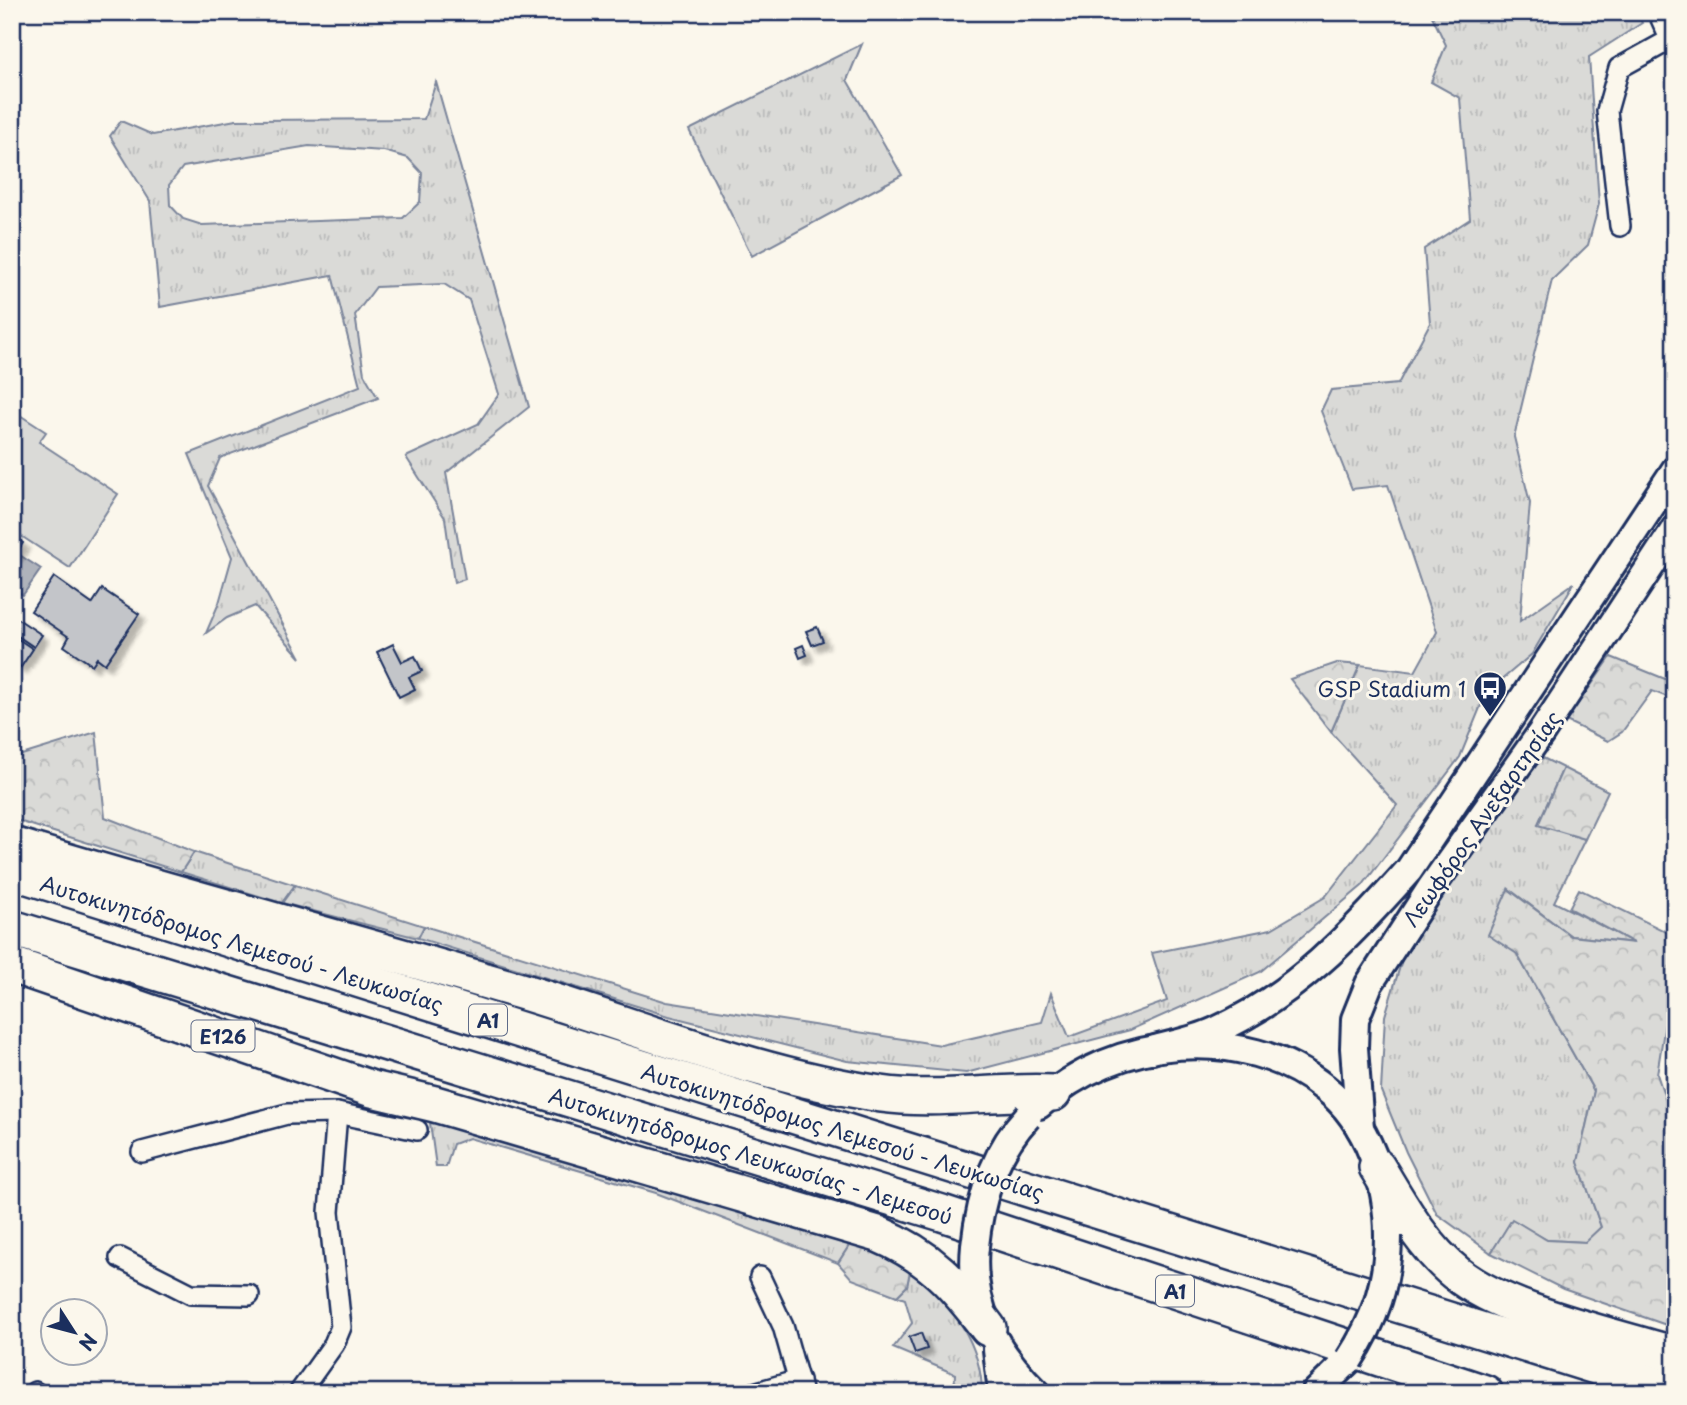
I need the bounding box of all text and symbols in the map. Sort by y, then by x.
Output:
bus stop icon: GSP Stadium 1 [1471,669,1509,718]
place label: GSP Stadium 1 [1318,672,1466,704]
street label: Λεωφόρος Ανεξαρτησίας [1394,703,1568,933]
street label: Αυτοκινητόδρομος Λεμεσού - Λευκωσίας [37,866,447,1020]
road number: A1 [469,1004,507,1036]
road number: E126 [192,1020,255,1052]
street label: Αυτοκινητόδρομος Λεμεσού - Λευκωσίας [638,1054,1048,1208]
street label: Αυτοκινητόδρομος Λευκωσίας - Λεμεσού [545,1078,957,1232]
road number: A1 [1156,1275,1194,1306]
north arrow [38,1296,108,1366]
text: N [73,1328,104,1357]

